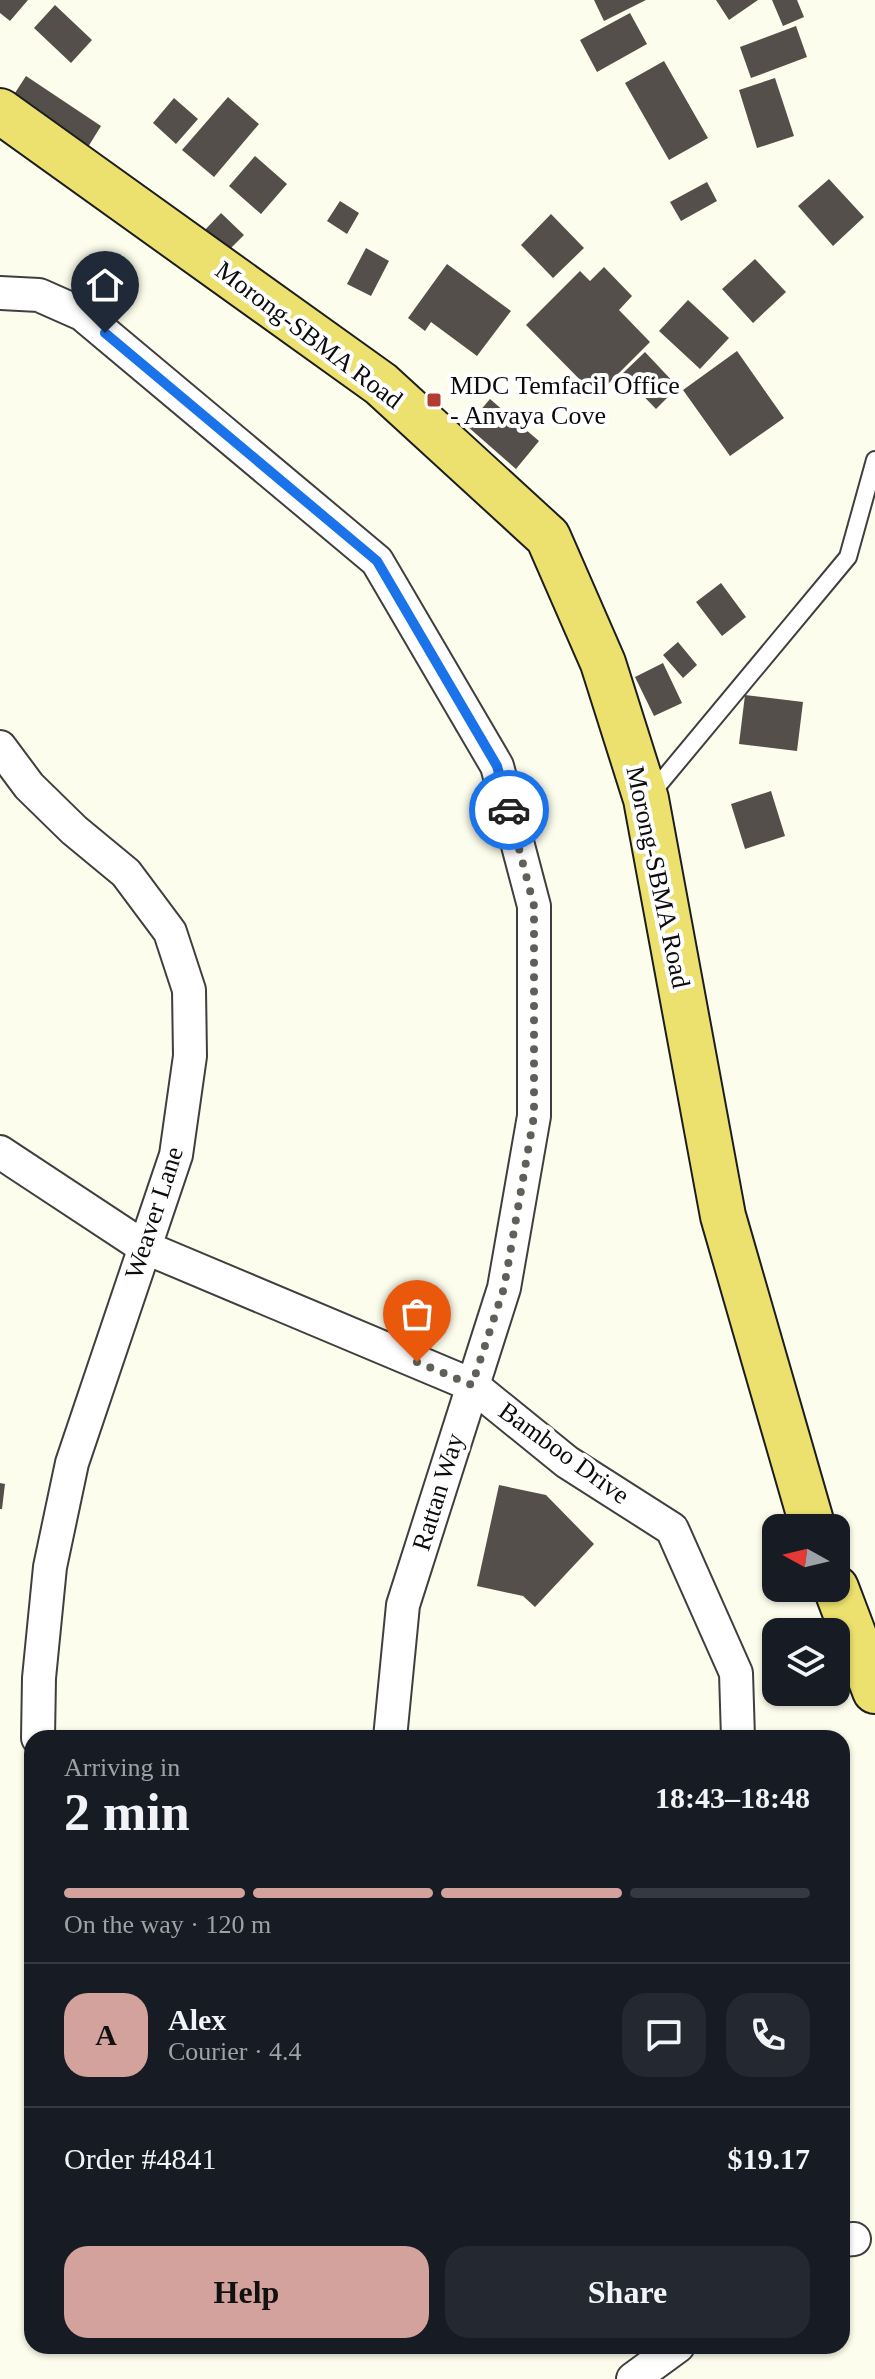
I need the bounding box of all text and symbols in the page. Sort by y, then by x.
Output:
pin [71,251,139,333]
street label: Morong-SBMA Road [210,255,408,415]
icon: home [83,263,127,307]
place label: MDC Temfacil Office - Anvaya Cove [450,371,680,430]
marker: MDC Temfacil Office - Anvaya Cove [425,391,443,409]
street label: Morong-SBMA Road [620,763,696,991]
courier [469,770,549,850]
icon: car [487,788,531,832]
street label: Weaver Lane [119,1143,189,1283]
pin [383,1280,451,1362]
icon: bag [395,1292,439,1336]
street label: Bamboo Drive [493,1396,635,1510]
street label: Rattan Way [406,1430,470,1554]
north arrow [762,1514,850,1602]
map controls [762,1514,850,1706]
button: layers [762,1618,850,1706]
text: Arriving in [64,1753,180,1782]
text: 18:43–18:48 [655,1781,810,1814]
text: 2 min [64,1784,190,1841]
text: On the way · 120 m [64,1910,271,1939]
button: chat [622,1993,706,2077]
button: phone [726,1993,810,2077]
text: Alex [168,2003,226,2036]
text: A [95,2018,117,2051]
text: Courier · 4.4 [168,2037,302,2066]
text: Order #4841 [64,2142,216,2175]
text: $19.17 [728,2142,810,2175]
button: Help [64,2246,429,2338]
button: Share [445,2246,810,2338]

